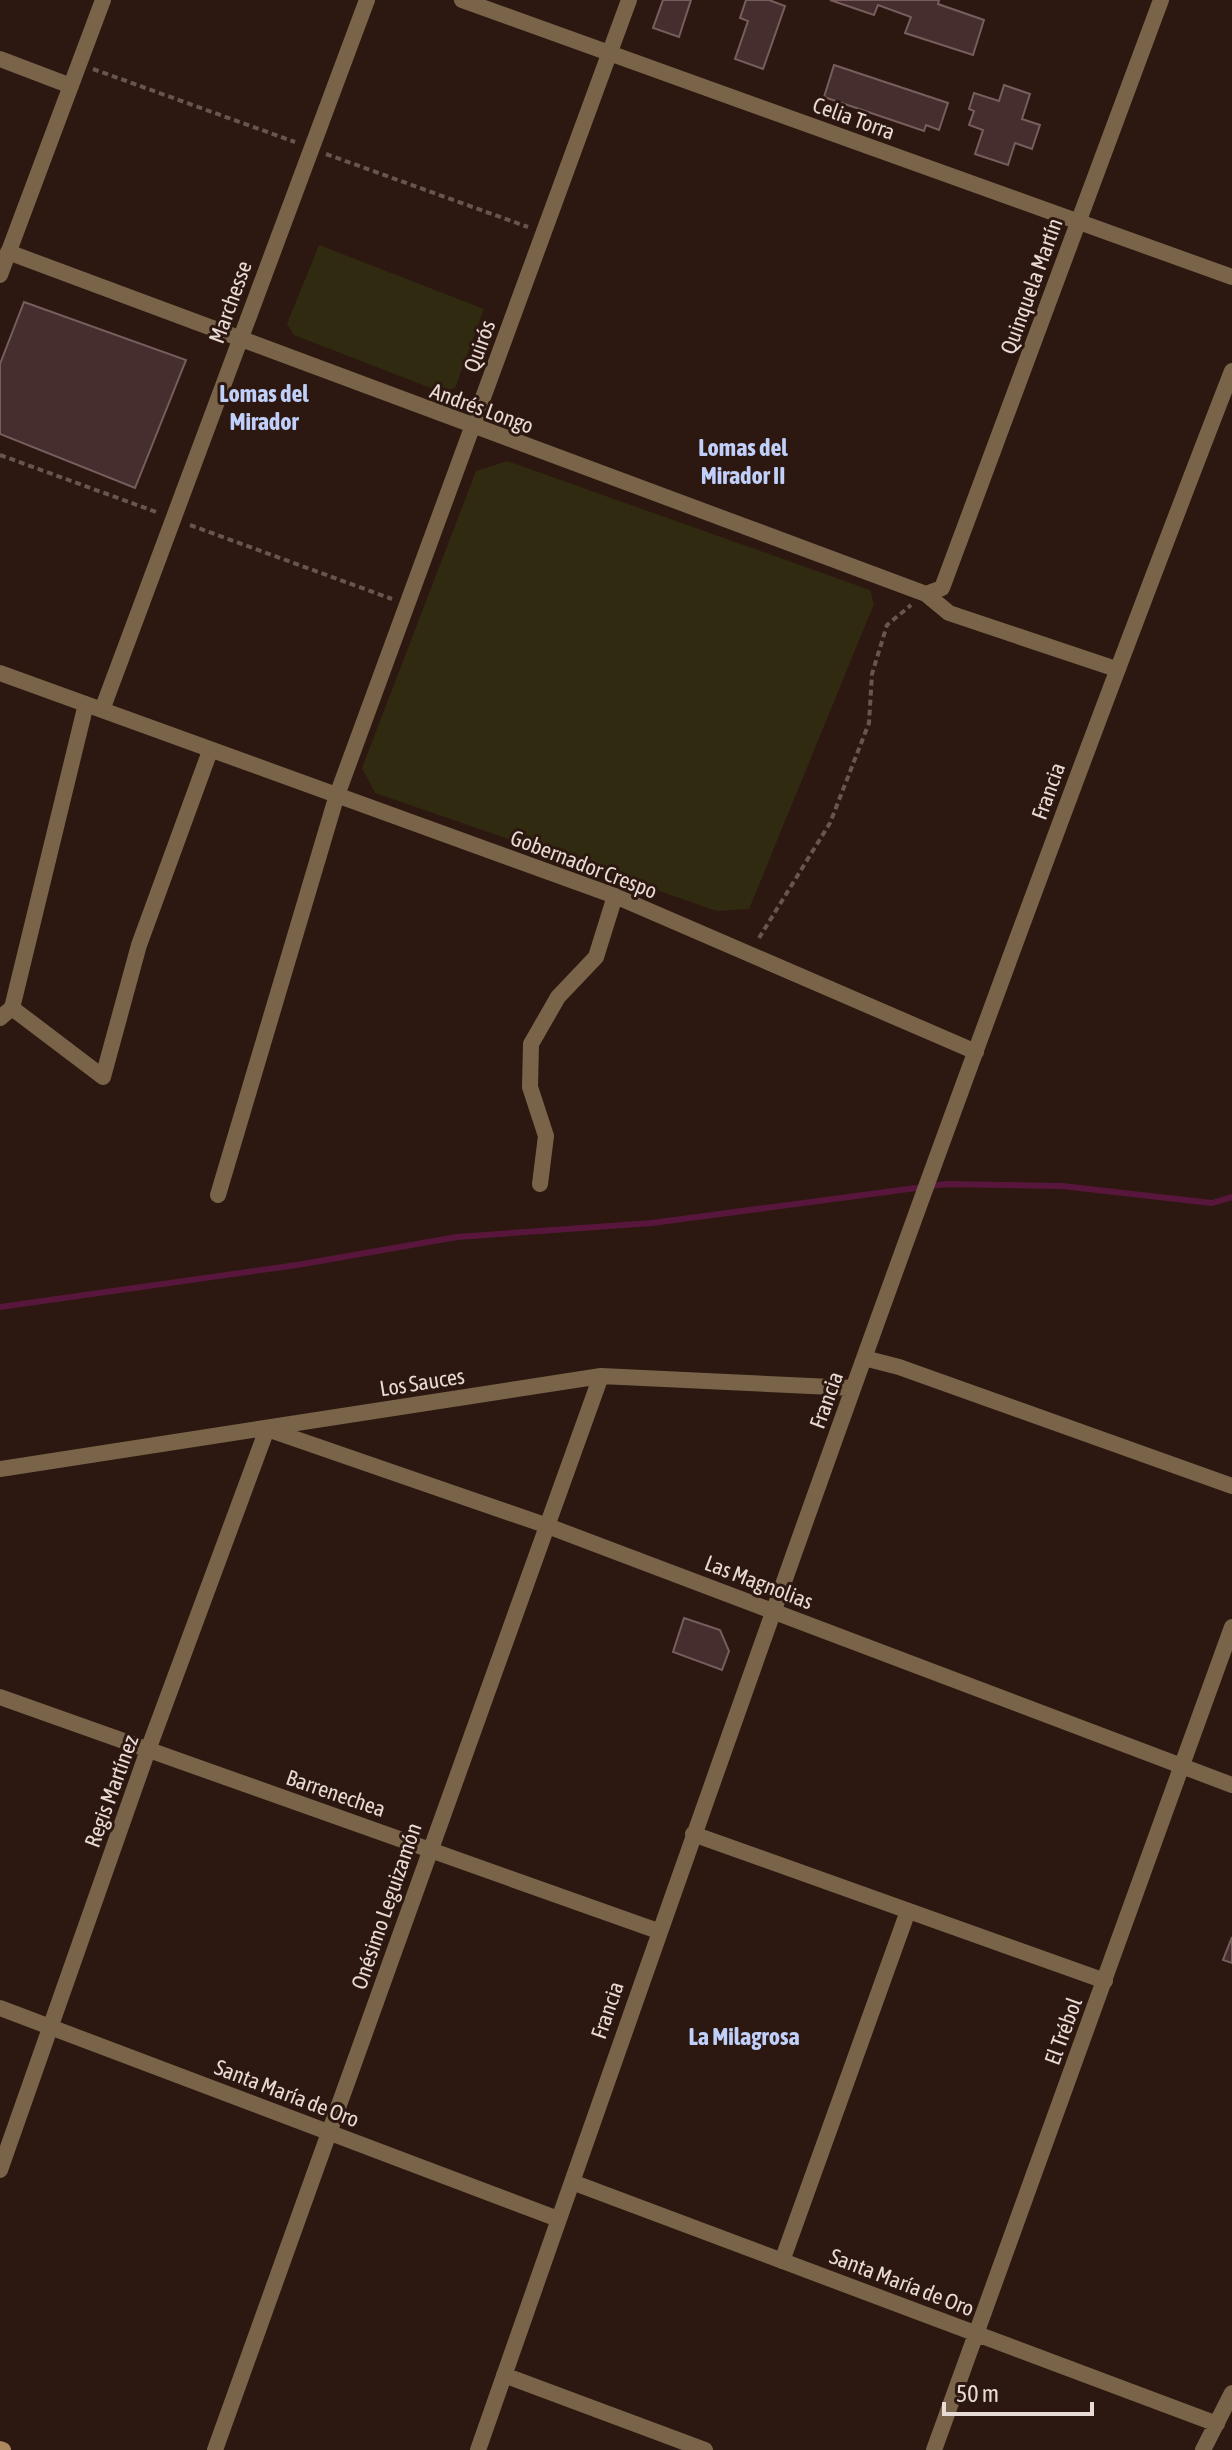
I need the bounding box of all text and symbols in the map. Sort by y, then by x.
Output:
street label: Celia Torra [809,91,899,145]
street label: Quinquela Martín [994,215,1068,357]
street label: Marchesse [203,257,257,347]
street label: Quirós [458,316,500,375]
street label: Andrés Longo [427,377,537,439]
district label: Lomas del Mirador [219,380,309,435]
district label: Lomas del Mirador II [698,434,788,489]
street label: Francia [1026,759,1070,823]
street label: Gobernador Crespo [507,824,661,904]
street label: Los Sauces [378,1362,467,1402]
street label: Francia [804,1368,848,1432]
street label: Las Magnolias [701,1549,817,1615]
street label: Regis Martínez [79,1731,143,1851]
street label: Barrenechea [283,1764,389,1822]
street label: Onésimo Leguizamón [345,1819,427,1993]
street label: Francia [585,1978,629,2042]
street label: El Trébol [1039,1994,1087,2068]
district label: La Milagrosa [688,2023,800,2050]
street label: Santa María de Oro [211,2054,363,2132]
street label: Santa María de Oro [826,2243,978,2321]
scale bar [944,2366,1092,2416]
text: 50 m [956,2380,999,2407]

